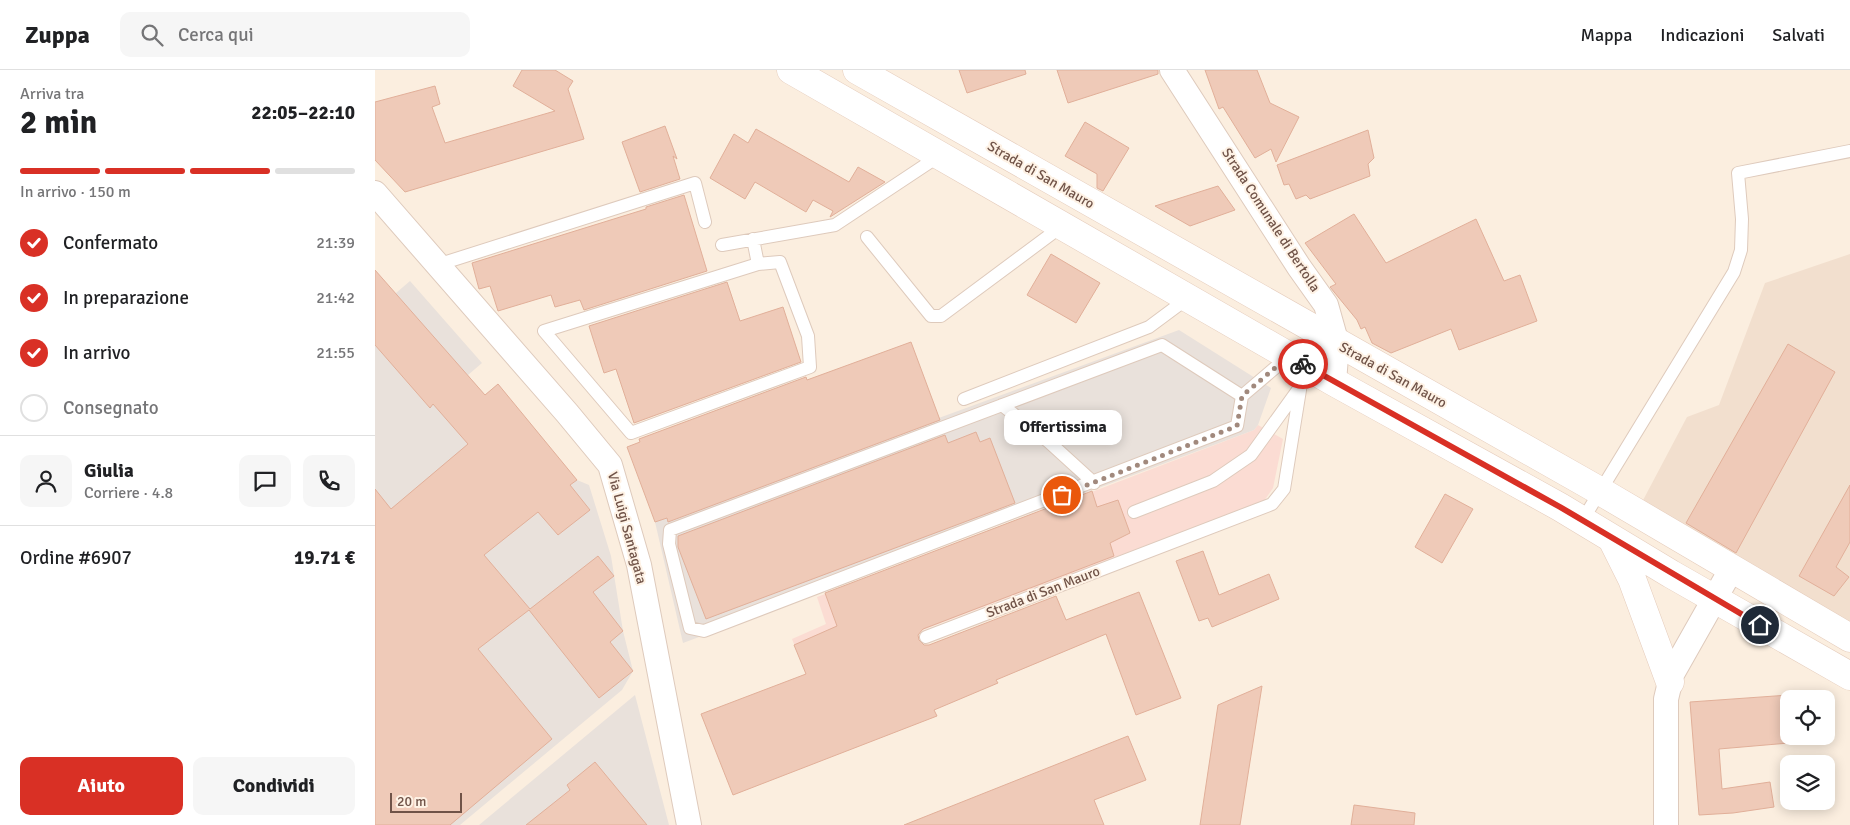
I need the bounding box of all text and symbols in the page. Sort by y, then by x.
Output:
search box [120,12,470,57]
text: Zuppa [25,20,90,50]
icon: search [138,21,166,49]
text: Cerca qui [178,23,254,47]
text: Mappa [1580,24,1632,46]
text: Indicazioni [1660,24,1744,46]
text: Salvati [1772,24,1825,46]
text: Arriva tra [20,84,84,104]
text: 22:05–22:10 [251,101,355,125]
text: 2 min [20,103,97,142]
street label: Strada di San Mauro [985,138,1097,212]
street label: Strada Comunale di Bertolla [1218,145,1324,295]
text: In arrivo · 150 m [20,182,131,202]
icon: check [20,229,48,257]
text: Confermato [63,231,158,255]
text: 21:39 [316,233,355,253]
icon: check [20,284,48,312]
text: In preparazione [63,286,189,310]
text: 21:42 [316,288,355,308]
street label: Strada di San Mauro [1336,338,1450,412]
icon: check [20,339,48,367]
courier [1278,339,1328,389]
text: In arrivo [63,341,130,365]
text: 21:55 [316,343,355,363]
icon: bike [1289,350,1317,378]
text: Consegnato [63,396,159,420]
callout: Offertissima [1003,410,1121,445]
text: Offertissima [1019,417,1107,437]
button: person [20,455,72,507]
button: chat [239,455,291,507]
button: phone [303,455,355,507]
text: Giulia [84,459,134,483]
street label: Via Luigi Santagata [604,470,650,586]
pin [1041,474,1083,516]
icon: bag [1048,481,1076,509]
text: Corriere · 4.8 [84,483,173,503]
text: Ordine #6907 [20,546,132,570]
text: 19.71 € [294,546,355,570]
street label: Strada di San Mauro [984,562,1102,622]
pin [1739,604,1781,646]
icon: home [1746,611,1774,639]
map controls [1780,690,1835,810]
button: locate [1780,690,1835,745]
button: layers [1780,755,1835,810]
button: Aiuto [20,757,183,815]
button: Condividi [193,757,355,815]
scale bar [390,790,463,813]
text: 20 m [397,793,426,810]

